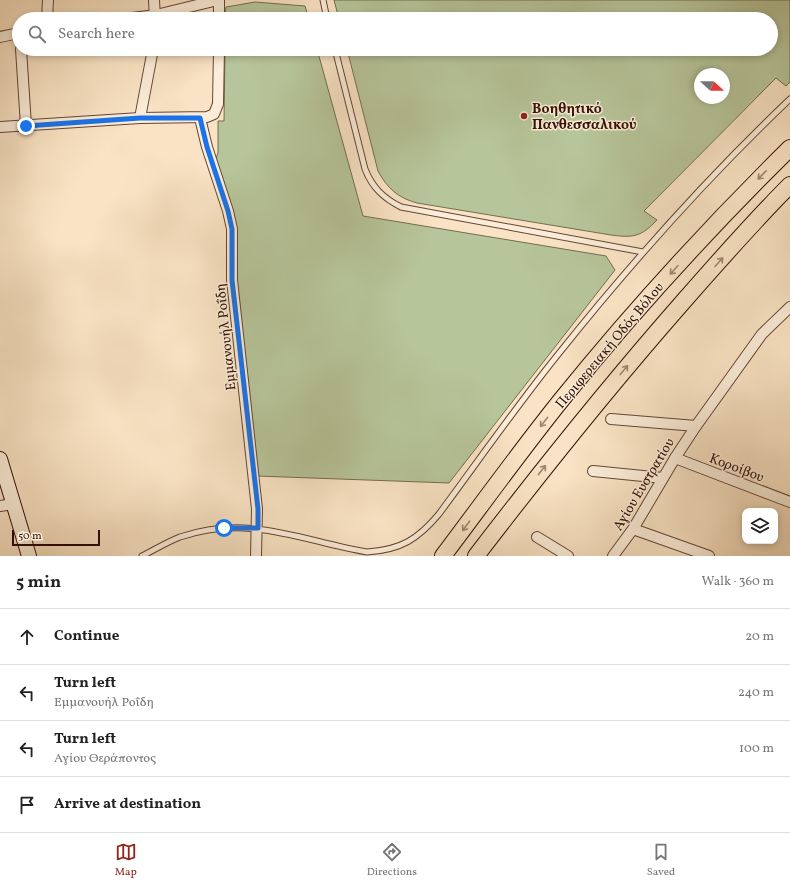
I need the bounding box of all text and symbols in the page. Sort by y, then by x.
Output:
search box [12,12,778,56]
icon: search [26,23,48,45]
text: Search here [58,24,135,45]
north arrow [694,68,730,104]
place label: Βοηθητικό Πανθεσσαλικού [532,100,637,135]
marker: Βοηθητικό Πανθεσσαλικού [519,111,529,121]
route end [17,117,35,135]
one-way arrow [757,170,767,180]
one-way arrow [714,257,723,267]
one-way arrow [669,265,678,275]
street label: Περιφερειακή Οδός Βόλου [552,279,669,413]
street label: Εμμανουήλ Ροΐδη [211,282,242,391]
one-way arrow [620,364,629,375]
one-way arrow [540,417,548,428]
street label: Αγίου Ευστρατίου [609,435,680,535]
street label: Κοροίβου [706,449,767,488]
one-way arrow [538,465,546,476]
map controls [742,508,778,544]
button: layers [742,508,778,544]
route start [215,519,233,537]
one-way arrow [461,520,470,531]
scale bar [12,528,100,547]
text: 50 m [18,529,42,544]
text: 5 min [16,571,61,594]
text: Walk · 360 m [702,573,774,591]
icon: ahead [16,626,38,648]
text: Continue [54,626,119,647]
text: 20 m [745,628,774,646]
text: Turn left [54,673,116,694]
icon: left [16,682,38,704]
text: 240 m [738,684,774,702]
text: Εμμανουήλ Ροΐδη [54,694,154,712]
text: Turn left [54,729,116,750]
icon: left [16,738,38,760]
text: 100 m [739,740,774,758]
text: Αγίου Θεράποντος [54,750,156,768]
icon: arrive [16,794,38,816]
text: Arrive at destination [54,794,201,815]
tab: Map [115,841,137,880]
tab: Directions [367,841,417,880]
tab: Saved [647,841,675,880]

